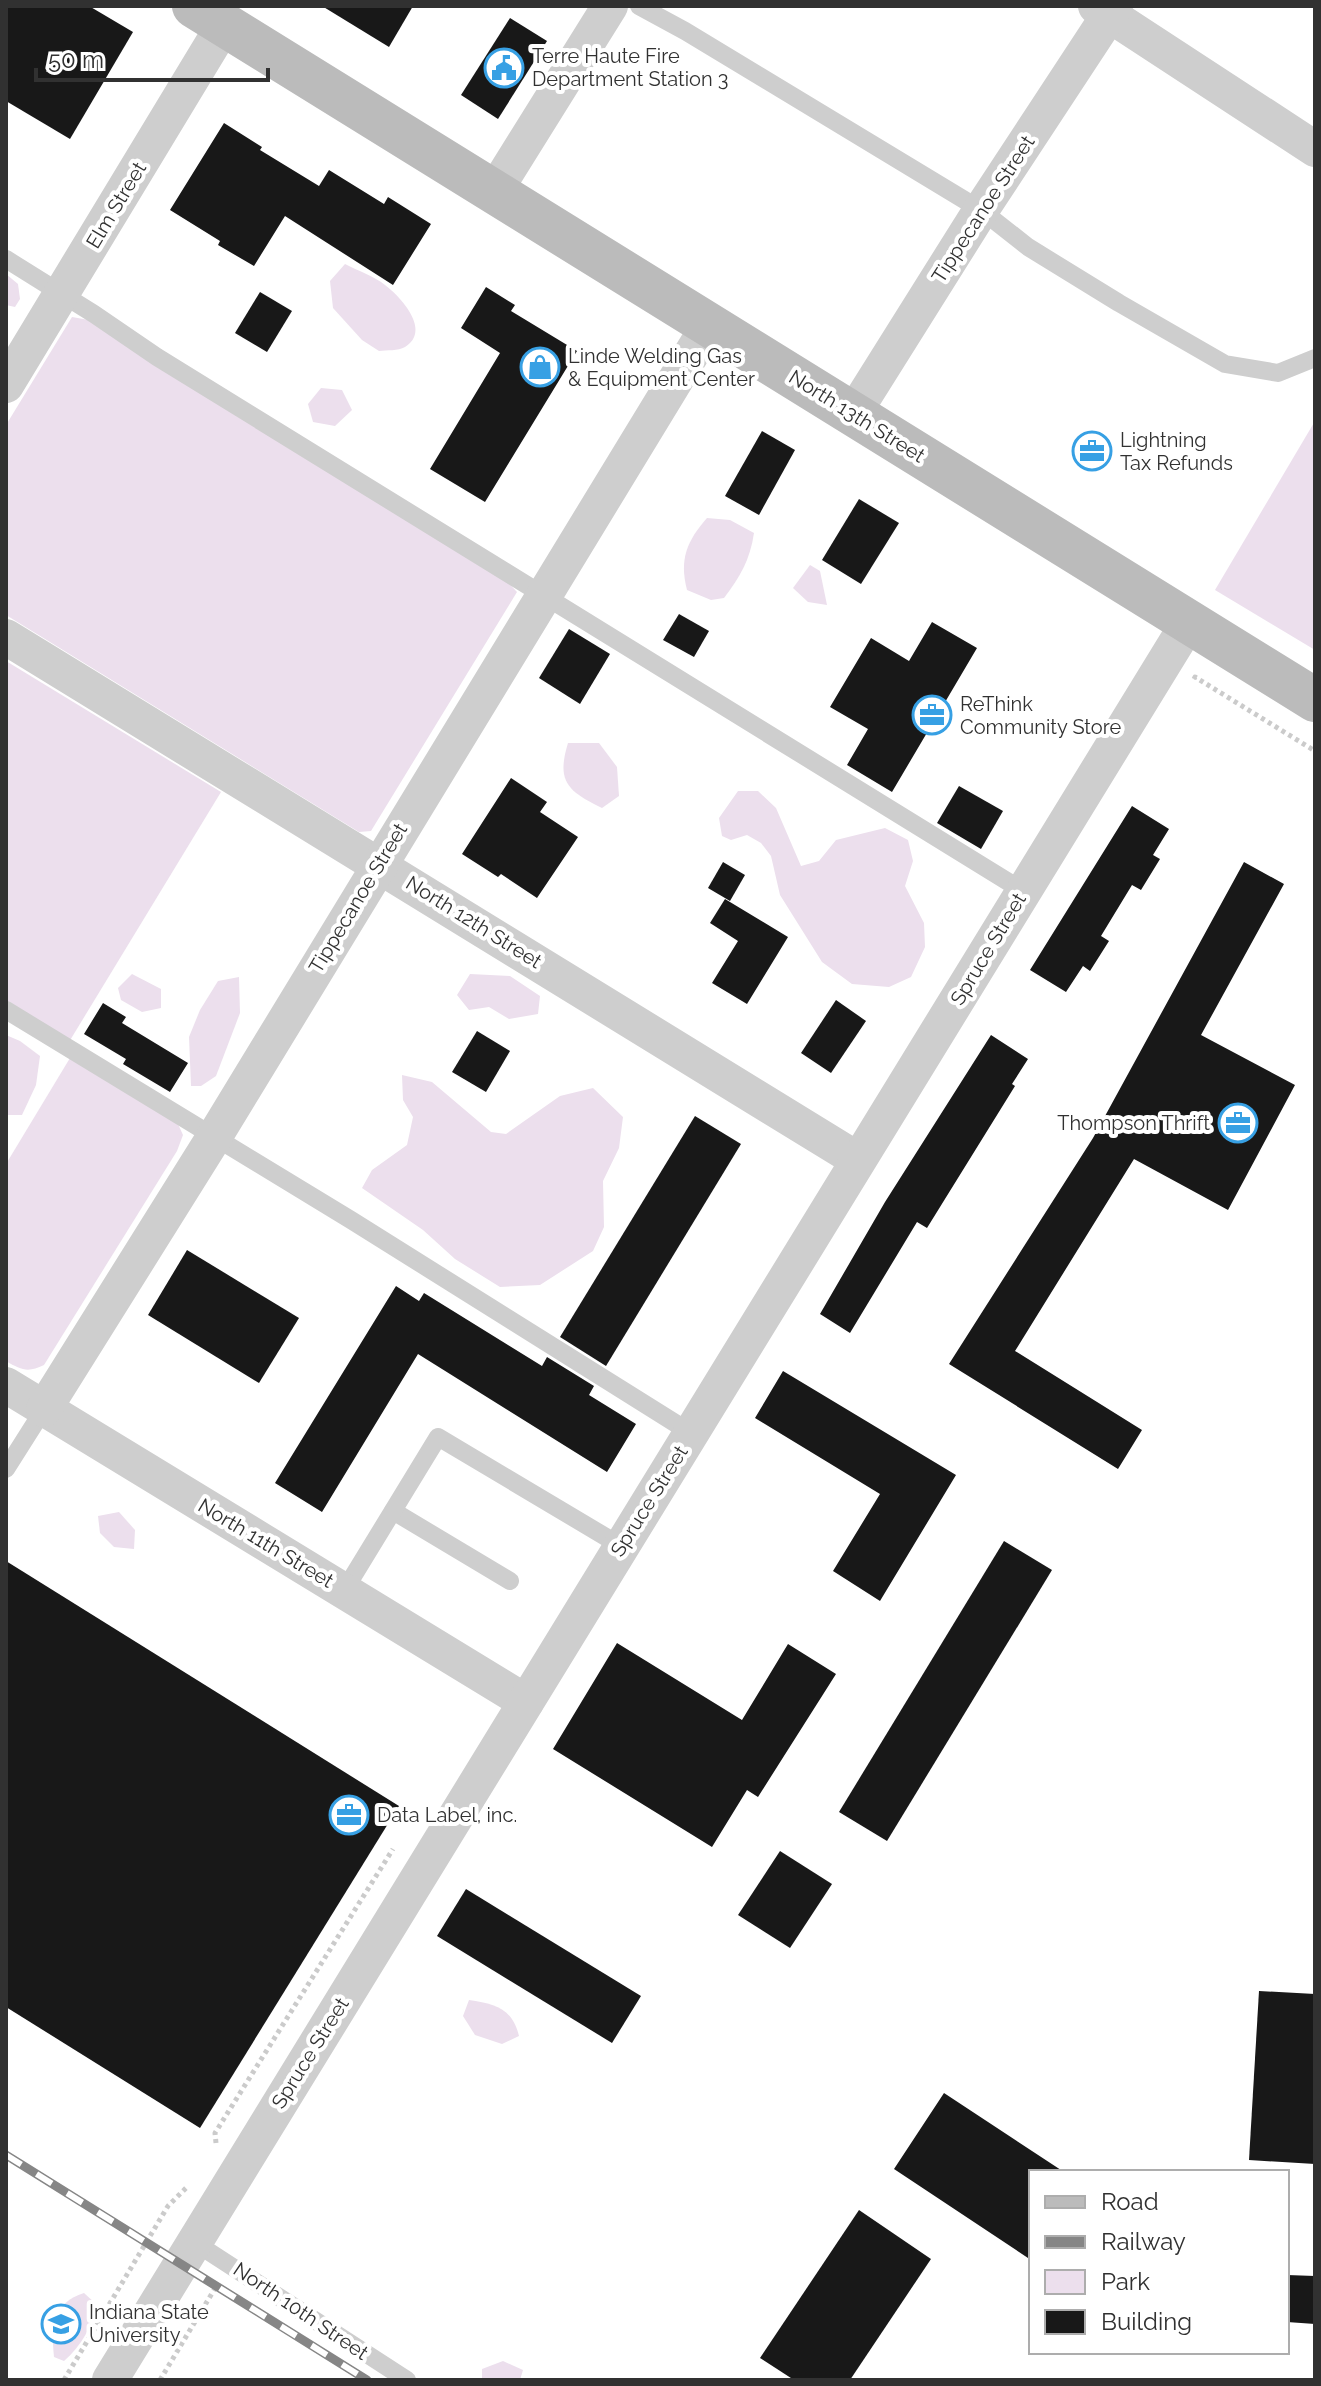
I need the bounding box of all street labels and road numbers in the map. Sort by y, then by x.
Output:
street label: Tippecanoe Street [926,131,1040,287]
street label: Elm Street [81,157,151,253]
street label: North 13th Street [785,365,930,468]
street label: Tippecanoe Street [304,818,412,977]
street label: North 12th Street [402,871,547,974]
street label: Spruce Street [945,888,1031,1009]
street label: Spruce Street [605,1441,693,1561]
street label: North 11th Street [194,1493,338,1593]
street label: Spruce Street [266,1993,354,2113]
street label: North 10th Street [229,2257,373,2365]

